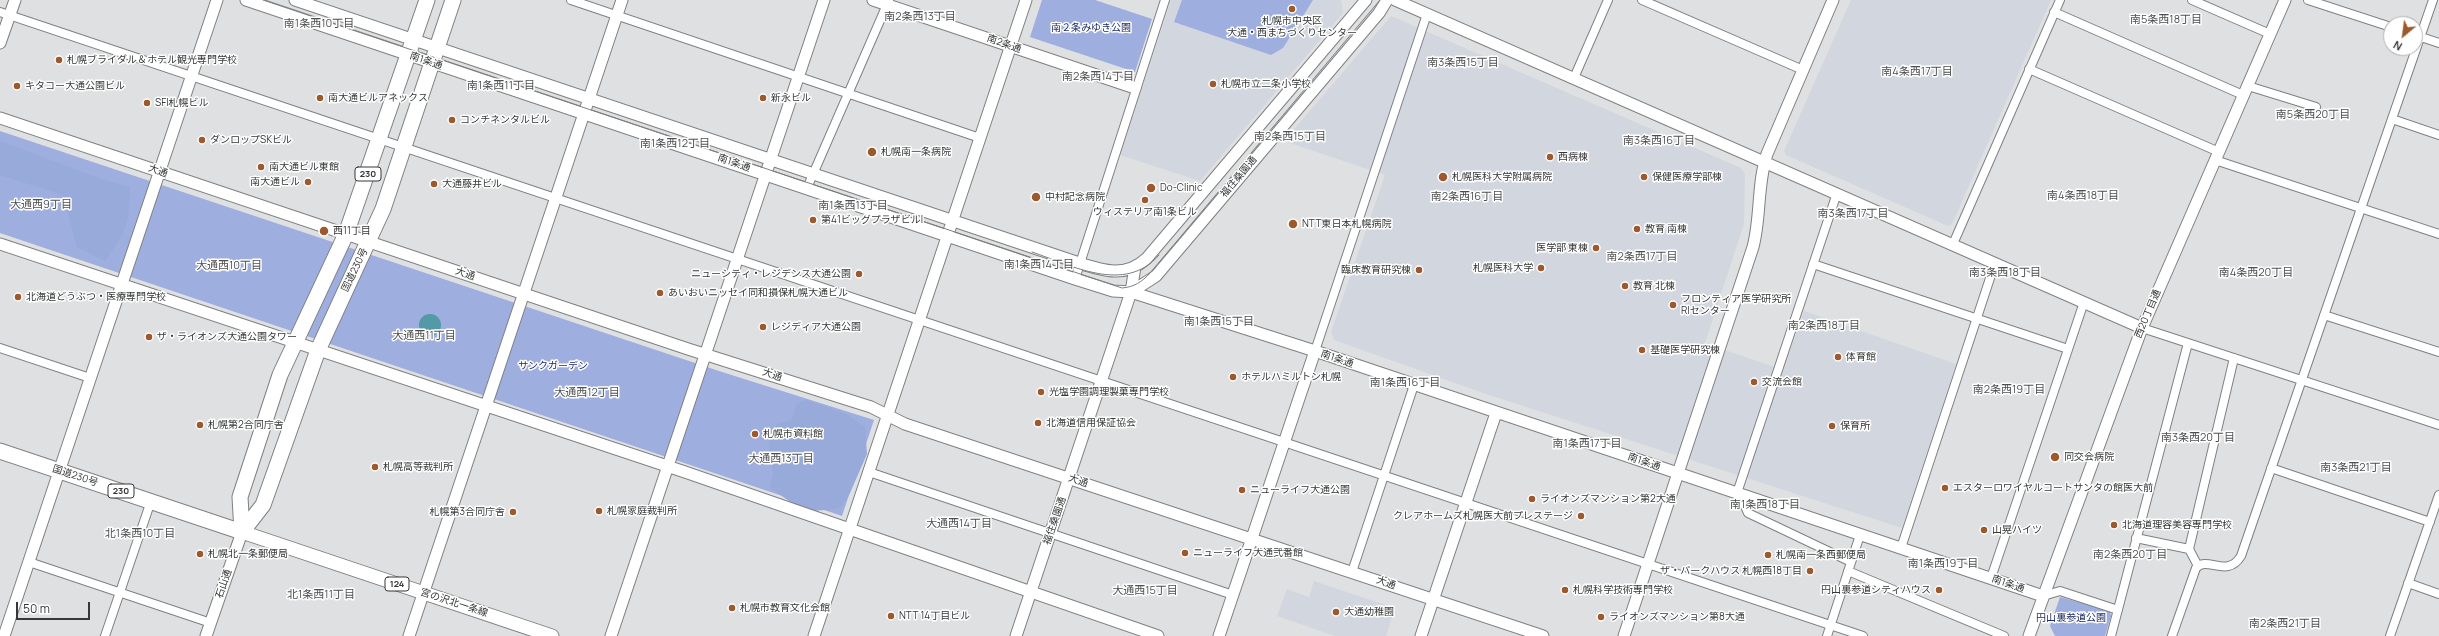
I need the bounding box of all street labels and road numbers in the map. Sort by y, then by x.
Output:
street label: 南2条通 [985,33,1023,55]
street label: 南1条通 [408,50,444,72]
street label: 南1条通 [716,152,752,174]
street label: 福住桑園通 [1218,154,1260,200]
street label: 大通 [147,162,169,180]
road number: 230 [355,167,381,181]
street label: 国道230号 [339,246,371,294]
street label: 大通 [454,265,476,283]
street label: 西20丁目通 [2132,288,2164,340]
street label: 南1条通 [1319,348,1355,370]
street label: 大通 [761,366,783,384]
street label: 南1条通 [1626,451,1662,473]
street label: 国道230号 [51,463,99,489]
street label: 大通 [1067,472,1089,490]
road number: 230 [108,484,134,498]
street label: 福住桑園通 [1041,495,1069,547]
street label: 石山通 [213,568,235,600]
street label: 南1条通 [1990,573,2026,595]
street label: 大通 [1375,574,1397,592]
road number: 124 [385,577,409,591]
street label: 宮の沢北一条線 [419,586,489,620]

